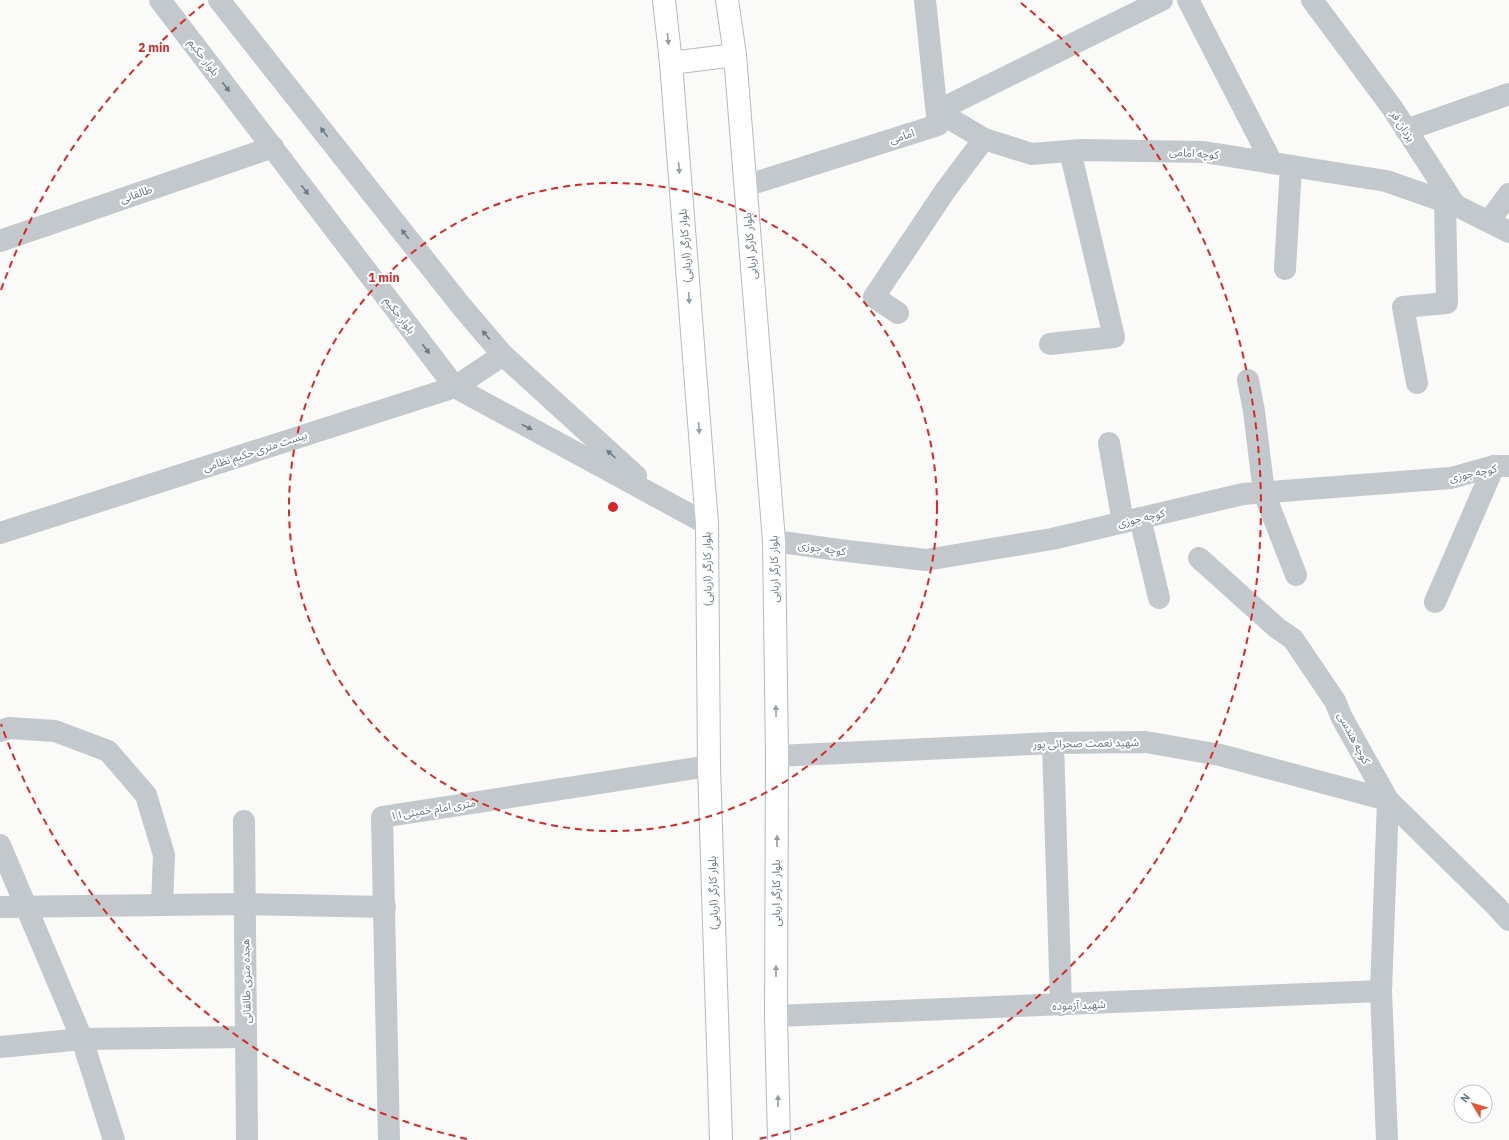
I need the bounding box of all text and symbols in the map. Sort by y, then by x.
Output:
one-way arrow [665,33,672,45]
street label: بلوار حکیم [184,36,223,80]
text: 2 min [138,40,170,55]
one-way arrow [222,81,231,92]
street label: یزدان فر [1387,107,1418,144]
street label: امامی [888,125,916,147]
one-way arrow [320,127,328,138]
street label: کوچه امامی [1169,144,1220,163]
one-way arrow [676,162,683,174]
street label: طالقانی [118,182,154,206]
one-way arrow [301,185,309,195]
street label: بلوار کارگر (اربابی) [675,208,695,284]
street label: بلوار کارگر اربابی [740,212,760,280]
one-way arrow [400,229,409,240]
text: 1 min [368,270,400,285]
one-way arrow [686,292,693,304]
street label: بلوار حکیم [380,294,419,338]
one-way arrow [482,330,491,341]
one-way arrow [422,344,430,355]
one-way arrow [696,422,703,434]
one-way arrow [522,423,533,430]
street label: بیست متری حکیم نظامی [201,427,310,476]
one-way arrow [606,449,616,458]
street label: کوچه جوزی [1448,461,1499,486]
centre of rings [606,500,620,514]
street label: کوچه جوزی [1116,506,1167,531]
street label: بلوار کارگر (اربابی) [699,532,715,606]
street label: بلوار کارگر اربابی [766,535,782,603]
street label: کوچه جوزی [797,538,847,559]
one-way arrow [773,704,779,717]
street label: کوچه هندسی [1334,710,1374,767]
street label: شهید نعمت صحرائی پور [1032,735,1140,752]
street label: ۱۱متری امام خمینی [389,795,477,824]
one-way arrow [774,834,780,847]
street label: بلوار کارگر (اربابی) [705,856,721,930]
street label: بلوار کارگر اربابی [769,859,783,927]
street label: هجده متری طالقانی [238,939,254,1023]
one-way arrow [773,964,779,977]
street label: شهید آزموده [1052,997,1106,1013]
north arrow [1453,1084,1493,1124]
text: N [1457,1090,1473,1105]
one-way arrow [775,1094,781,1107]

